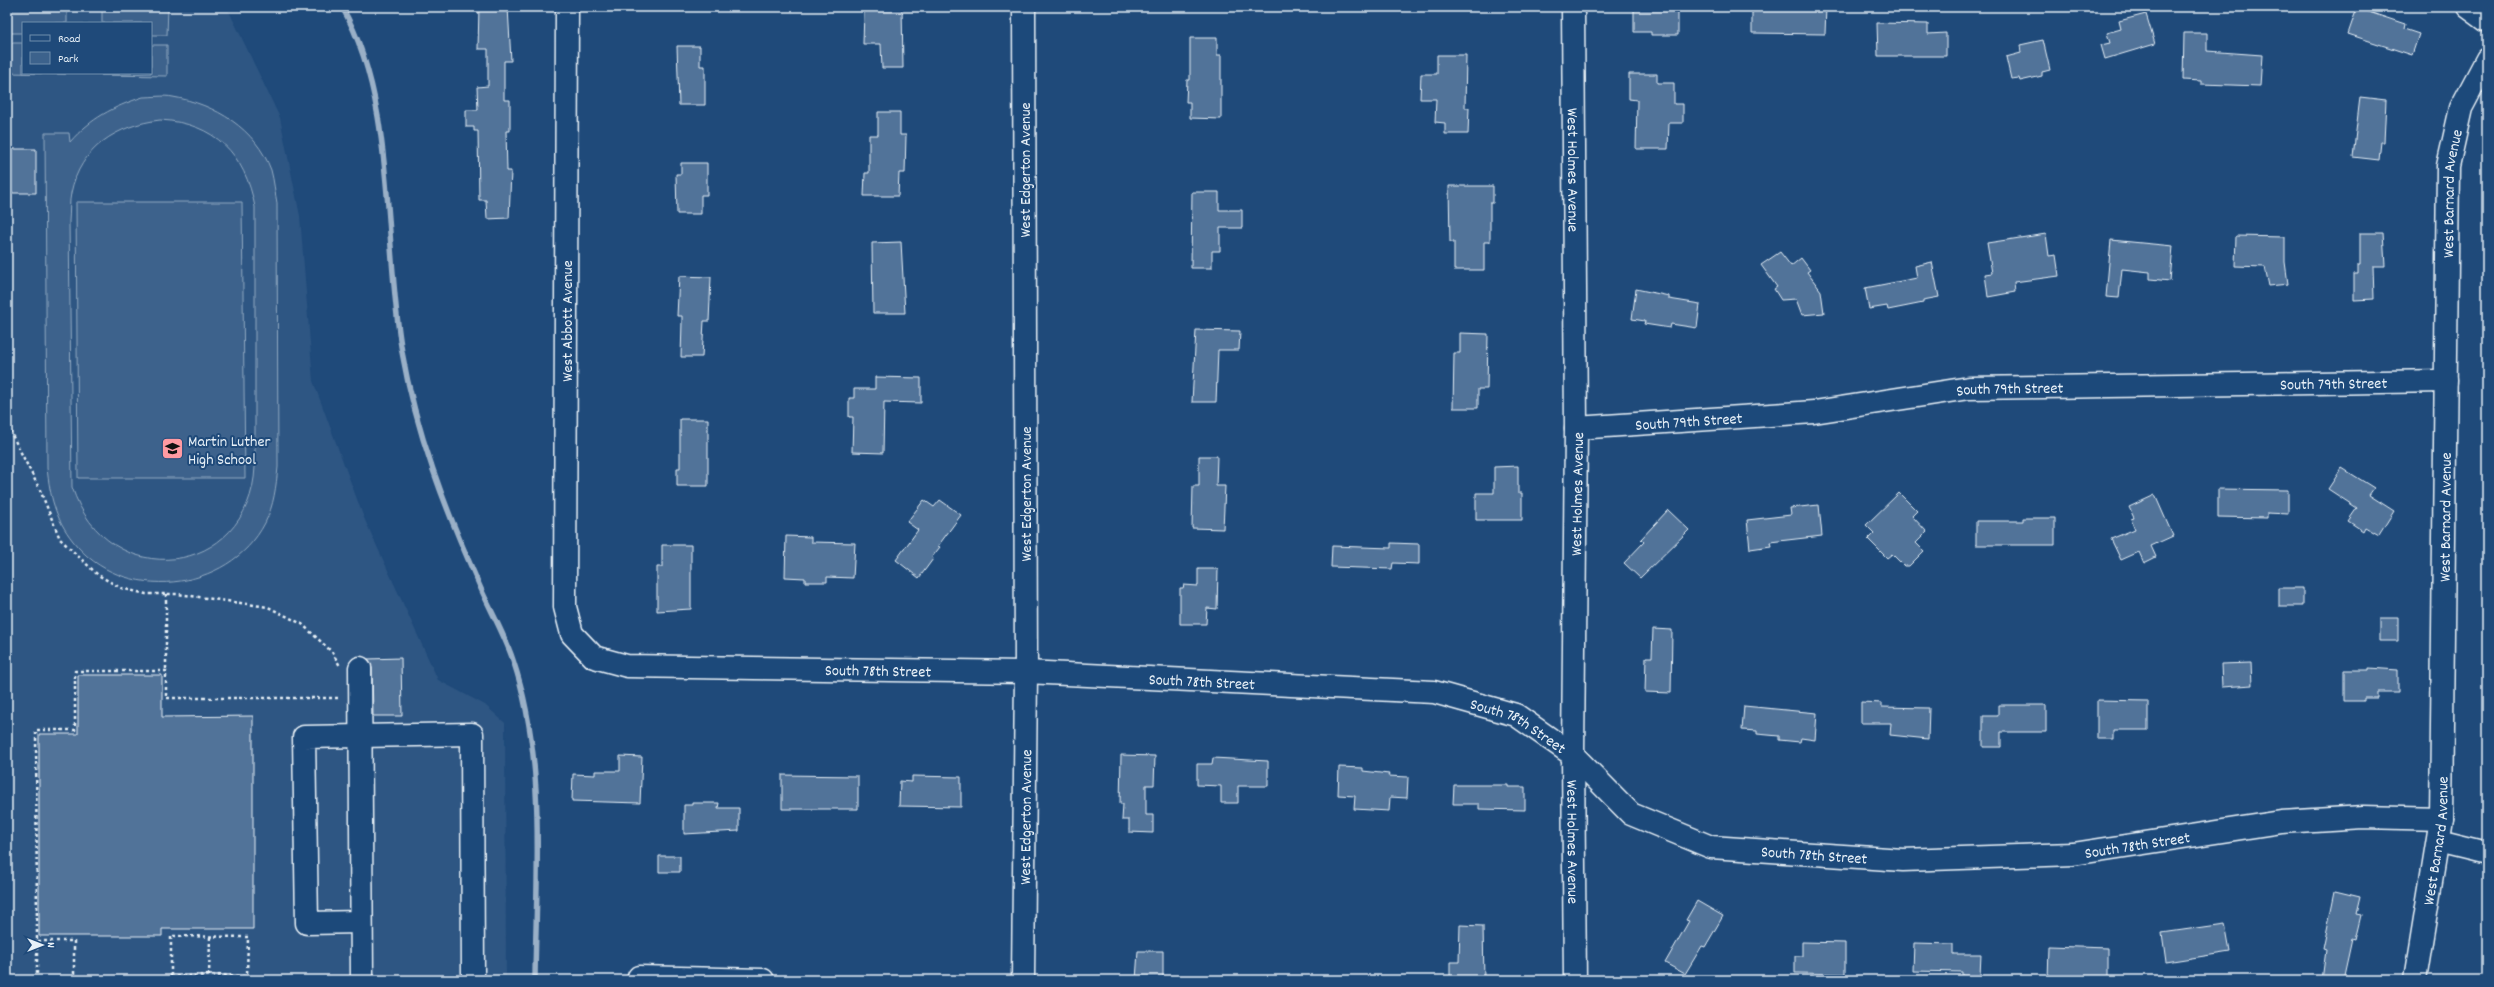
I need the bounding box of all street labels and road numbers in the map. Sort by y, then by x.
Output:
street label: West Edgerton Avenue [1015,102,1038,238]
street label: West Holmes Avenue [1560,108,1584,232]
street label: West Barnard Avenue [2438,127,2470,258]
street label: West Abbott Avenue [557,260,580,382]
street label: South 79th Street [2280,373,2388,397]
street label: South 79th Street [1955,378,2064,404]
street label: South 79th Street [1635,408,1743,438]
street label: West Edgerton Avenue [1016,426,1039,562]
street label: West Holmes Avenue [1566,432,1591,556]
street label: West Barnard Avenue [2435,452,2459,582]
street label: South 78th Street [825,660,931,685]
street label: South 78th Street [1148,669,1255,697]
street label: South 78th Street [1467,694,1570,761]
street label: West Edgerton Avenue [1015,749,1039,885]
street label: West Barnard Avenue [2418,776,2455,907]
street label: West Holmes Avenue [1559,780,1583,904]
street label: South 78th Street [2083,827,2192,866]
street label: South 78th Street [1760,841,1868,872]

